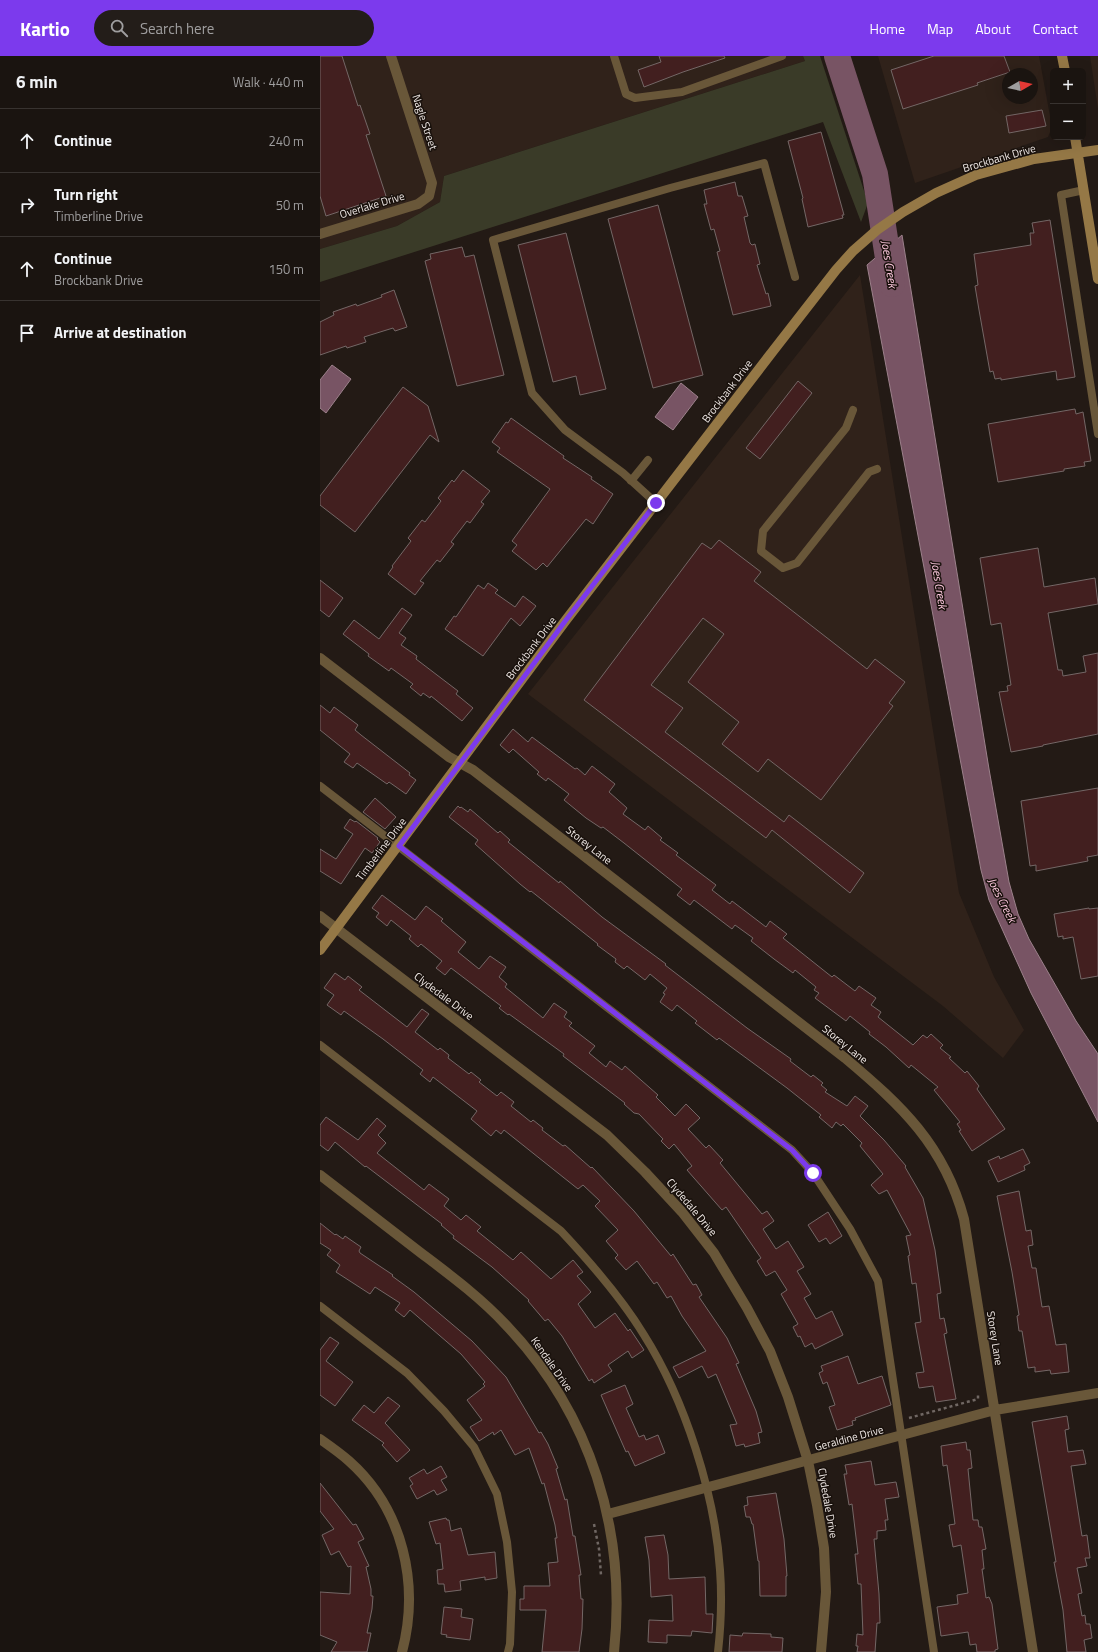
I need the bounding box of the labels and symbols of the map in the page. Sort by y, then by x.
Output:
north arrow [1002,68,1038,104]
street label: Nagle Street [409,92,442,152]
street label: Brockbank Drive [961,140,1038,176]
street label: Overlake Drive [338,187,407,222]
water label: Joes Creek [876,238,903,291]
street label: Brockbank Drive [698,356,756,426]
route end [647,494,665,512]
water label: Joes Creek [926,559,953,612]
street label: Brockbank Drive [502,613,560,683]
street label: Timberline Drive [352,814,410,884]
street label: Storey Lane [563,822,616,868]
water label: Joes Creek [983,874,1023,927]
street label: Clydedale Drive [411,968,478,1024]
street label: Storey Lane [819,1021,872,1068]
route start [804,1164,822,1182]
street label: Clydedale Drive [663,1175,721,1240]
street label: Storey Lane [983,1310,1007,1367]
street label: Kendale Drive [527,1333,577,1395]
street label: Geraldine Drive [813,1421,885,1455]
street label: Clydedale Drive [814,1467,842,1540]

